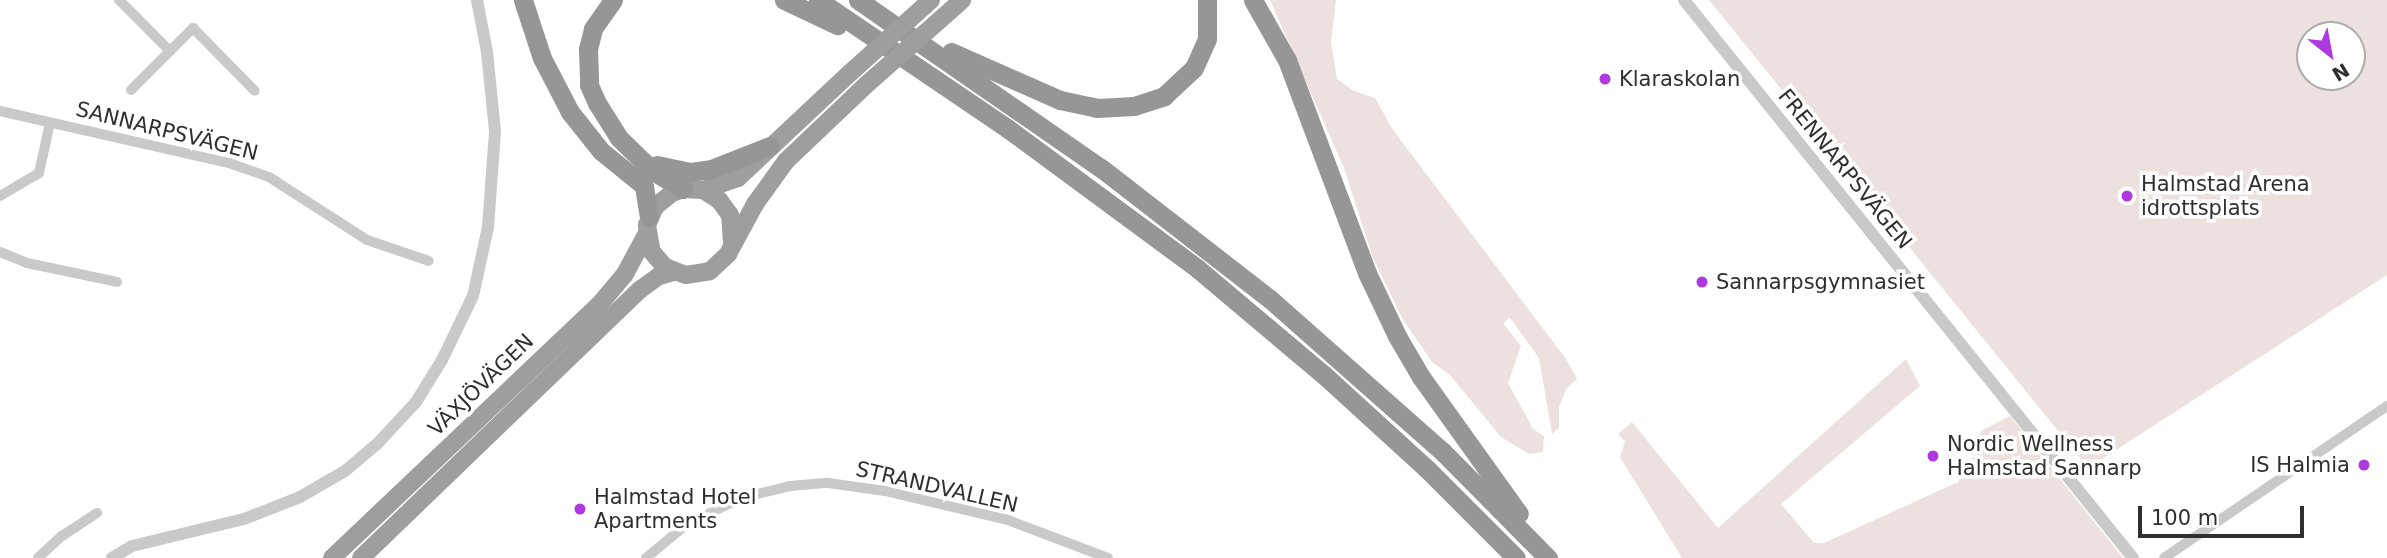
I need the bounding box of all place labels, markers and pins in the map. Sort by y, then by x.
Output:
place label: Klaraskolan [1619,66,1740,92]
marker: Klaraskolan [1597,71,1613,87]
place label: Halmstad Arena idrottsplats [2141,171,2310,221]
marker: Halmstad Arena idrottsplats [2119,188,2135,204]
place label: Sannarpsgymnasiet [1716,269,1925,295]
marker: Sannarpsgymnasiet [1694,274,1710,290]
place label: Nordic Wellness Halmstad Sannarp [1947,431,2142,481]
marker: Nordic Wellness Halmstad Sannarp [1925,448,1941,464]
place label: IS Halmia [2250,452,2350,478]
marker: IS Halmia [2356,457,2372,473]
place label: Halmstad Hotel Apartments [594,484,757,534]
marker: Halmstad Hotel Apartments [572,501,588,517]

